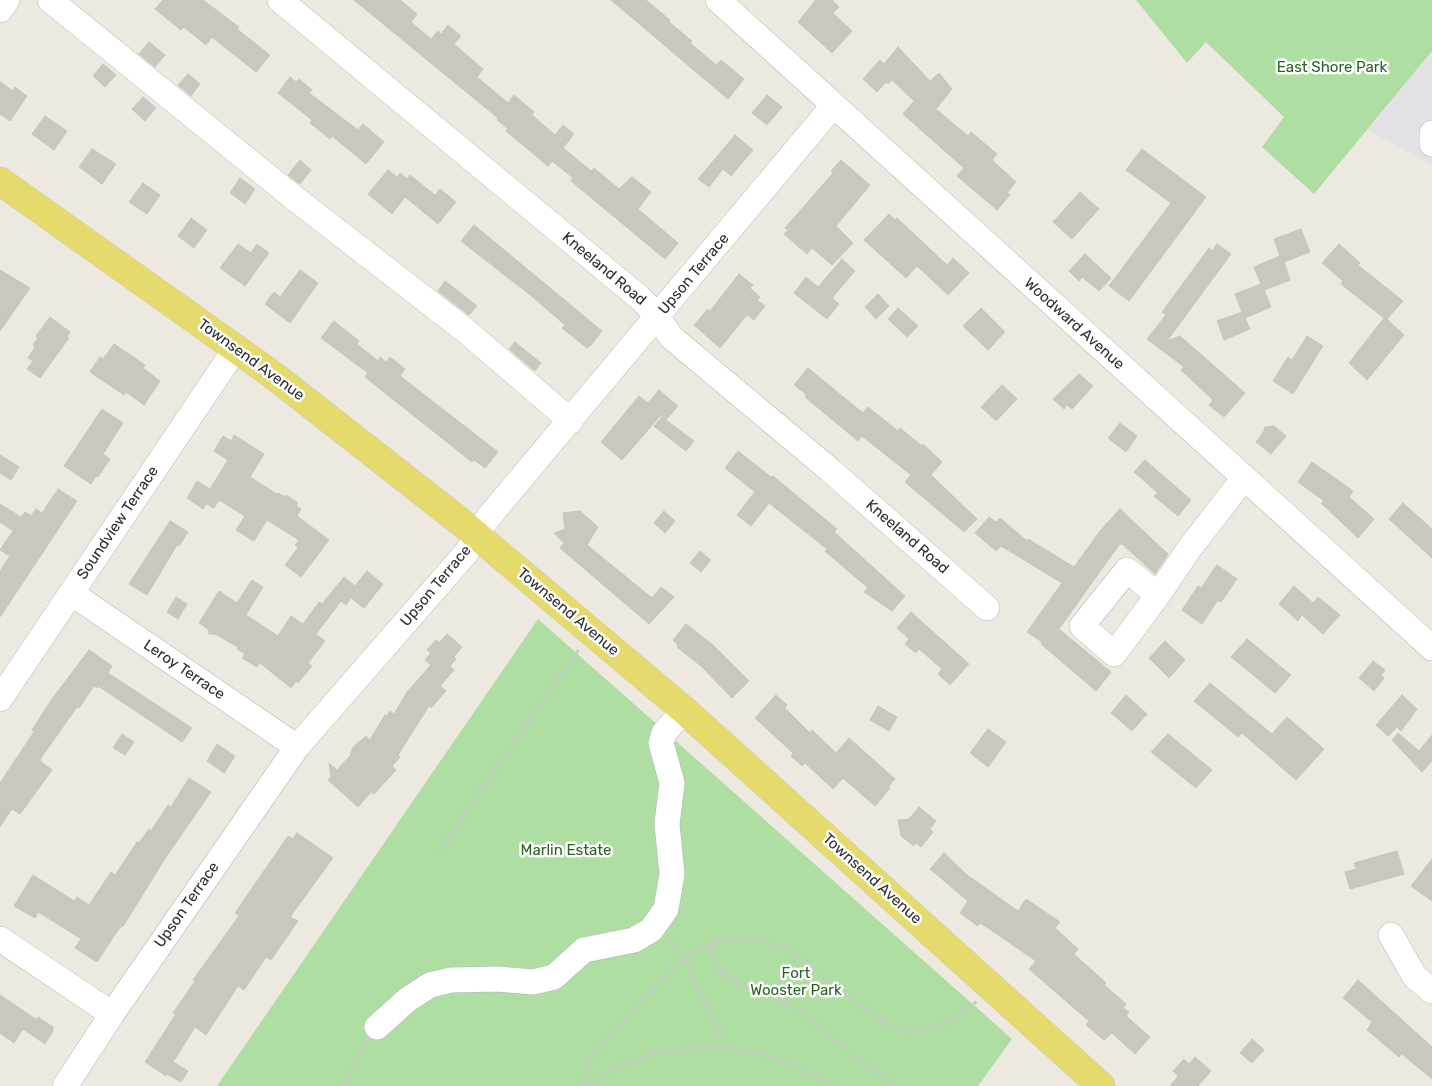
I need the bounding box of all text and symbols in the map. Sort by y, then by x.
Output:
park label: East Shore Park [1277,59,1387,77]
street label: Kneeland Road [558,229,650,309]
street label: Upson Terrace [655,230,733,318]
street label: Woodward Avenue [1020,274,1128,374]
street label: Townsend Avenue [194,315,308,405]
street label: Soundview Terrace [73,463,163,583]
street label: Kneeland Road [862,496,952,578]
street label: Upson Terrace [397,542,475,630]
street label: Townsend Avenue [514,564,622,660]
street label: Leroy Terrace [140,636,228,704]
street label: Townsend Avenue [819,830,925,928]
park label: Marlin Estate [521,842,611,860]
street label: Upson Terrace [151,859,223,951]
park label: Fort Wooster Park [750,965,842,1000]

